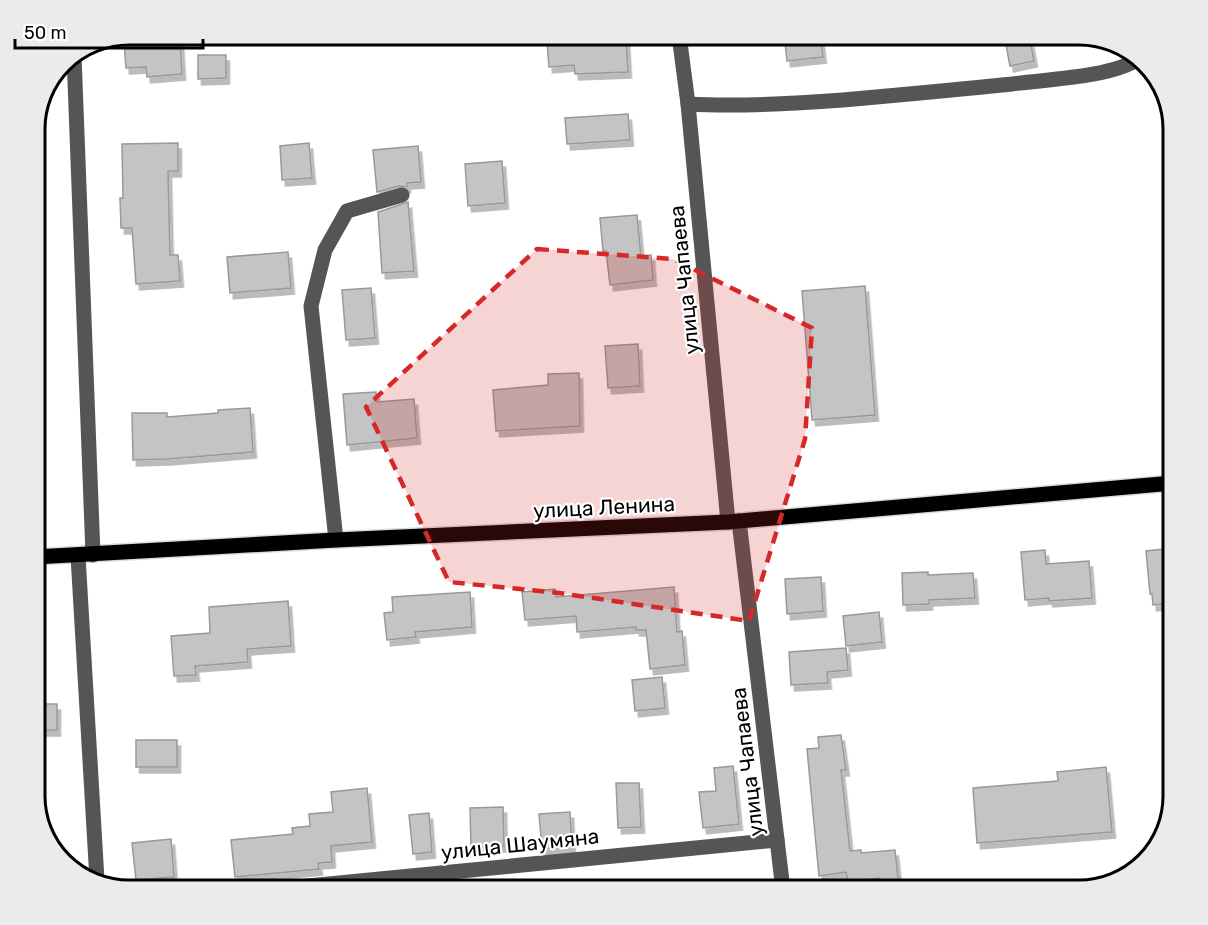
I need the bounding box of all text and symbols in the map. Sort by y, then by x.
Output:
scale bar [15,12,202,50]
text: 50 m [24,22,67,44]
street label: улица Чапаева [664,204,704,356]
street label: улица Ленина [532,491,676,523]
street label: улица Чапаева [725,686,769,838]
street label: улица Шаумяна [440,823,600,865]

